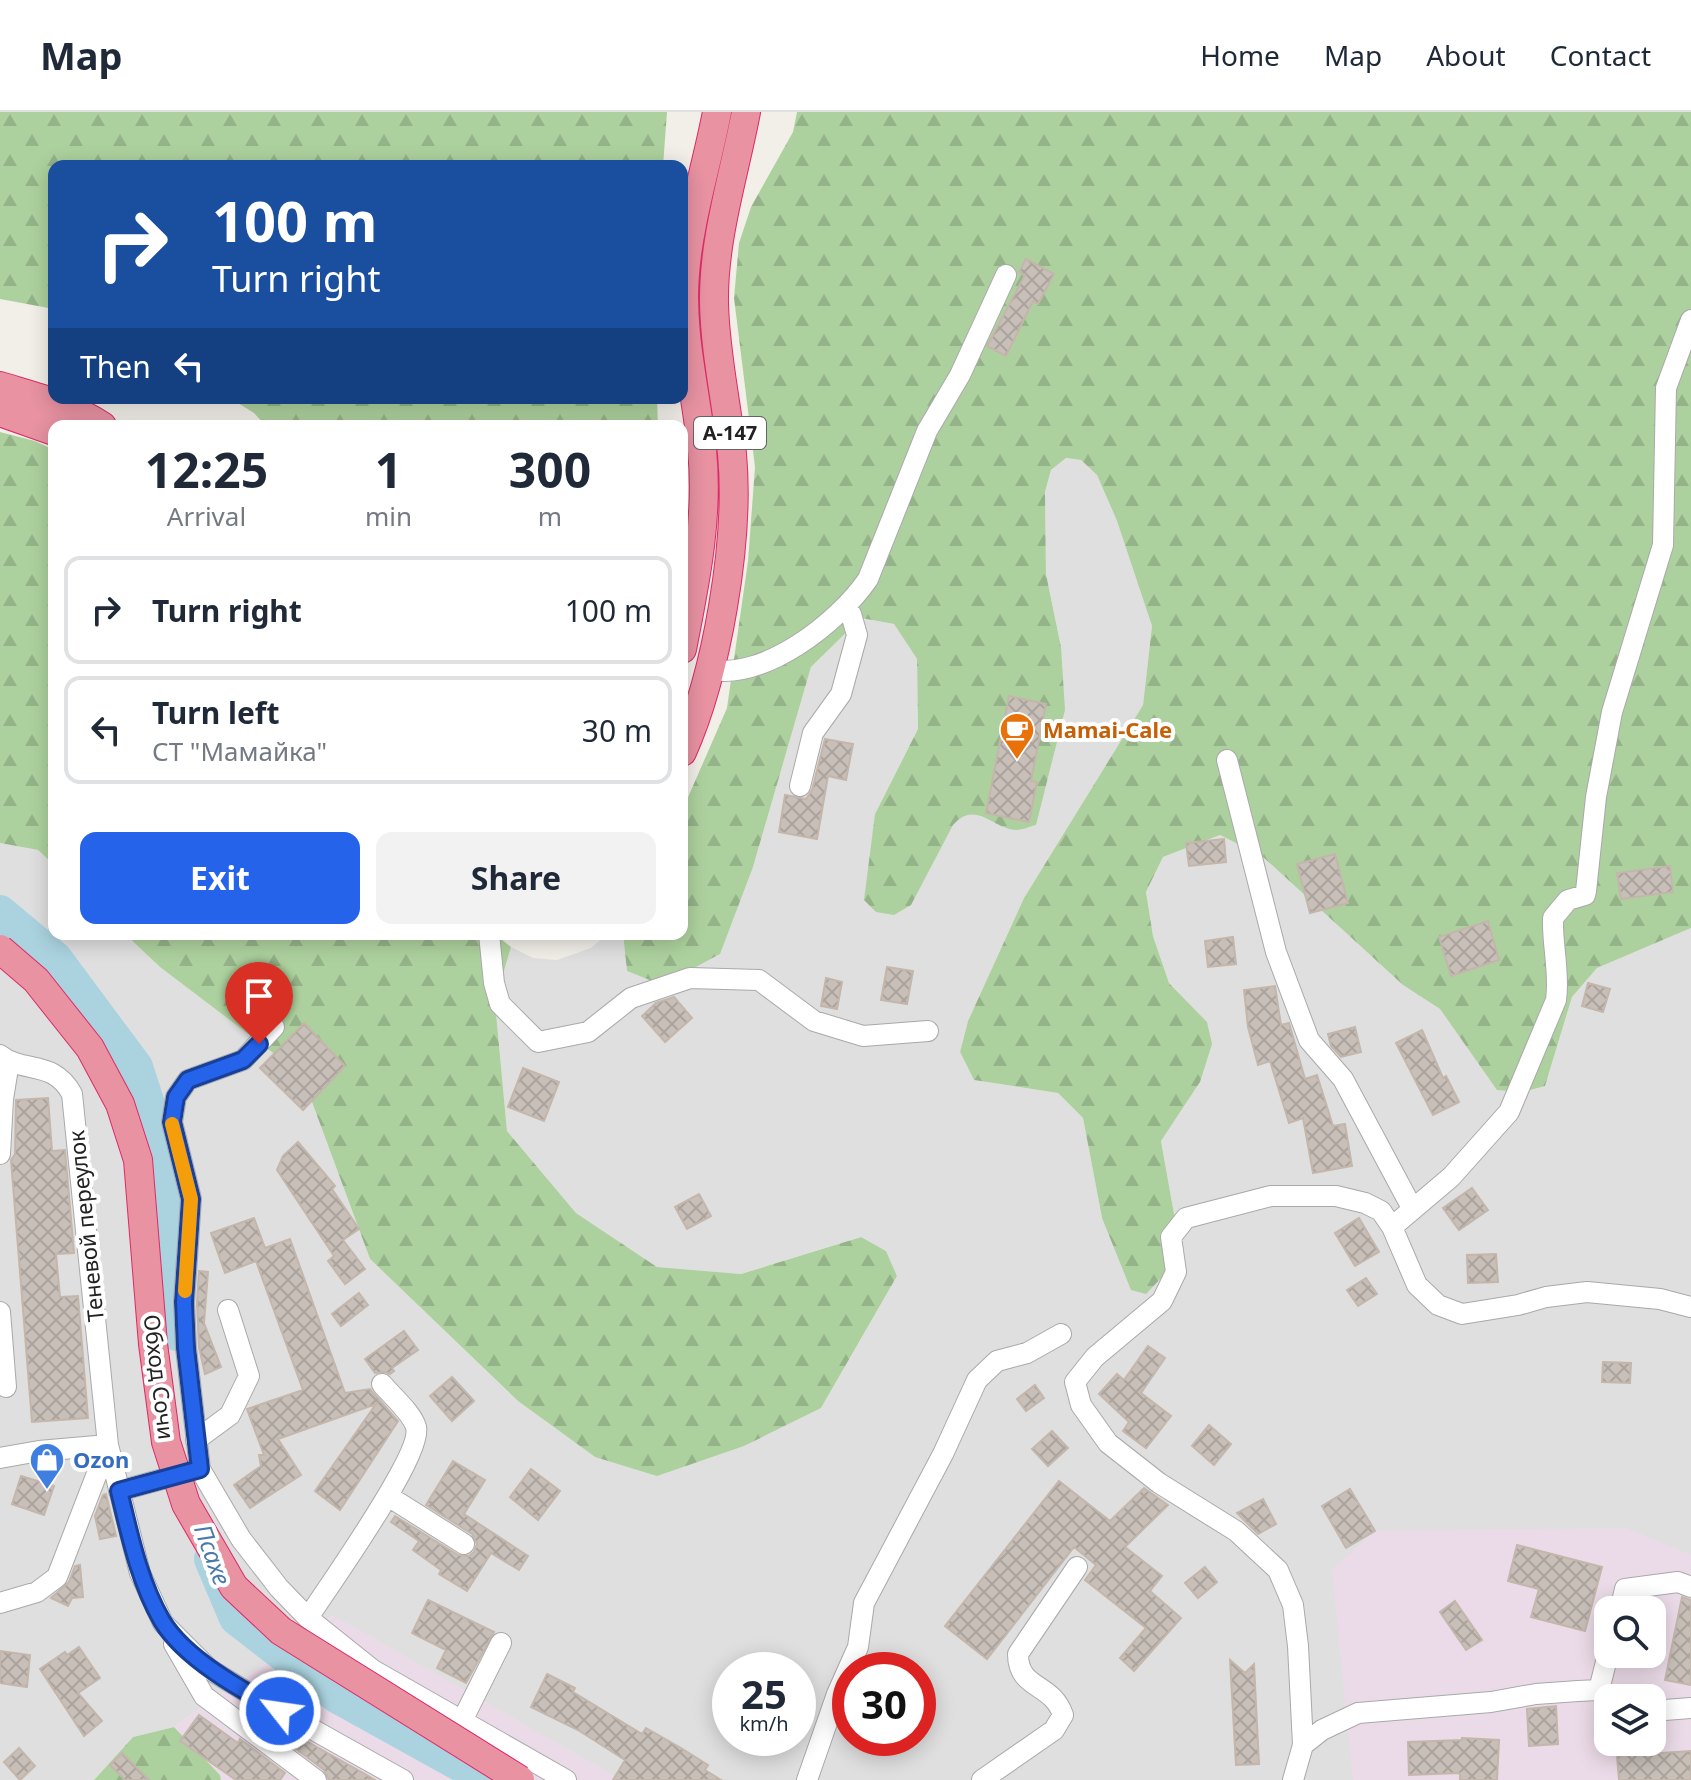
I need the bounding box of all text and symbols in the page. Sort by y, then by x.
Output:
text: Map [40,29,123,81]
text: Home [1200,36,1280,74]
text: Map [1324,36,1382,74]
text: About [1426,36,1506,74]
text: Contact [1550,36,1651,74]
text: 100 m [212,182,377,258]
icon: right [80,192,184,296]
text: Turn right [212,254,380,303]
icon: left [167,344,211,388]
text: Then [80,346,151,387]
road number: А-147 [694,417,766,449]
text: 12:25 [145,437,268,502]
text: 1 [375,437,402,502]
text: 300 [509,437,591,502]
text: Arrival [167,498,246,534]
text: min [365,498,412,534]
text: m [538,498,562,534]
icon: right [84,588,128,632]
text: Turn right [152,590,302,631]
text: 100 m [565,590,652,631]
text: Turn left [152,692,280,733]
icon: left [84,708,128,752]
text: 30 m [582,710,652,751]
cafe icon: Mamai-Cale [998,711,1036,761]
place label: Mamai-Cale [1043,714,1172,744]
text: СТ "Мамайка" [152,733,327,769]
button: Exit [80,832,360,924]
button: Share [376,832,656,924]
pin [225,962,293,1044]
icon: arrive [237,974,281,1018]
street label: Теневой переулок [60,1129,110,1323]
street label: Обход Сочи [137,1313,183,1441]
shop icon: Ozon [28,1441,66,1491]
place label: Ozon [73,1444,129,1474]
water label: Псахе [187,1520,240,1590]
map controls [1594,1596,1666,1756]
button: search [1594,1596,1666,1668]
speed limit sign: 30 [832,1652,936,1756]
text: 25 [741,1666,787,1721]
position arrow [238,1669,322,1753]
button: layers [1594,1684,1666,1756]
text: km/h [739,1710,789,1737]

